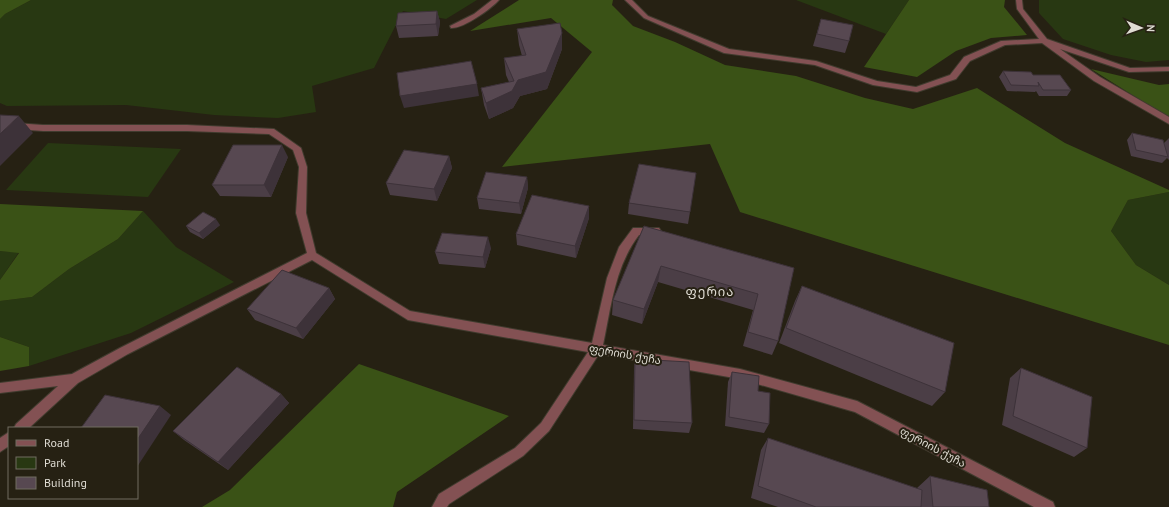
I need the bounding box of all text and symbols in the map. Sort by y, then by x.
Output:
north arrow [1121,8,1161,48]
text: N [1144,24,1158,32]
district label: ფერია [686,283,734,300]
street label: ფერიის ქუჩა [588,341,662,367]
street label: ფერიის ქუჩა [898,424,968,470]
legend [8,427,138,499]
text: Road [44,435,69,450]
text: Park [44,455,66,470]
text: Building [44,475,87,490]

